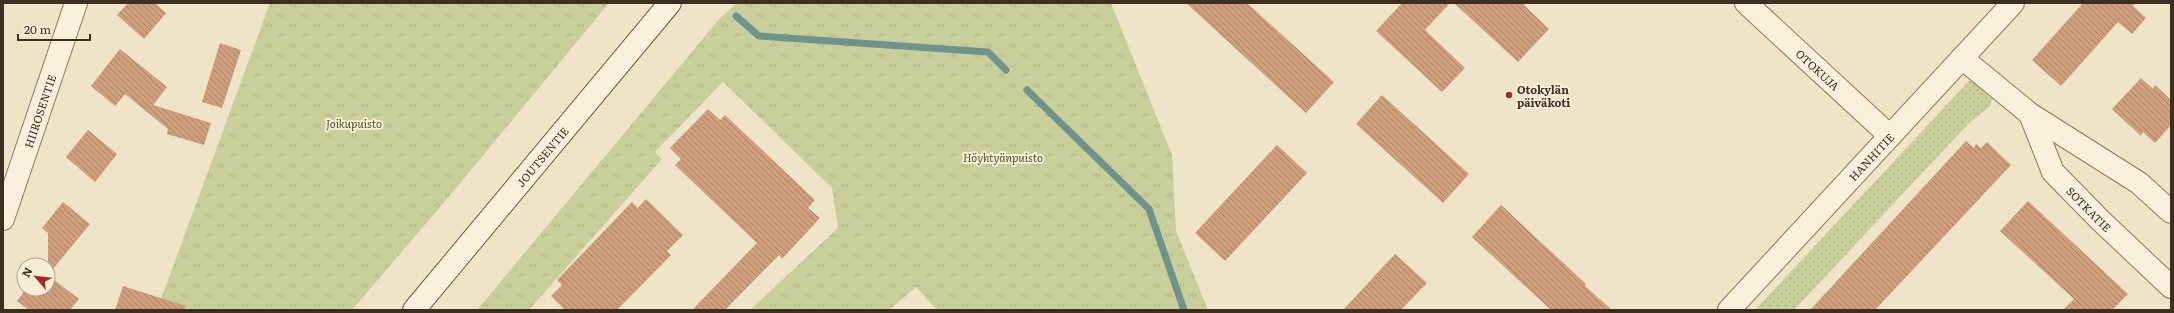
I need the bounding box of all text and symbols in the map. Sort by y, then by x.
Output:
scale bar [18,16,90,42]
text: 20 m [24,20,51,38]
street label: OTOKUJA [1793,45,1843,94]
street label: HIIROSENTIE [20,72,59,150]
place label: Otokylän päiväkoti [1517,81,1570,110]
marker: Otokylän päiväkoti [1504,90,1514,100]
park label: Joikupuisto [326,115,382,131]
street label: JOUTSENTIE [512,123,572,190]
street label: HANHITIE [1845,129,1897,184]
park label: Höyhtyänpuisto [963,149,1043,165]
street label: SOTKATIE [2063,183,2115,235]
north arrow [16,257,56,297]
text: N [17,264,36,280]

